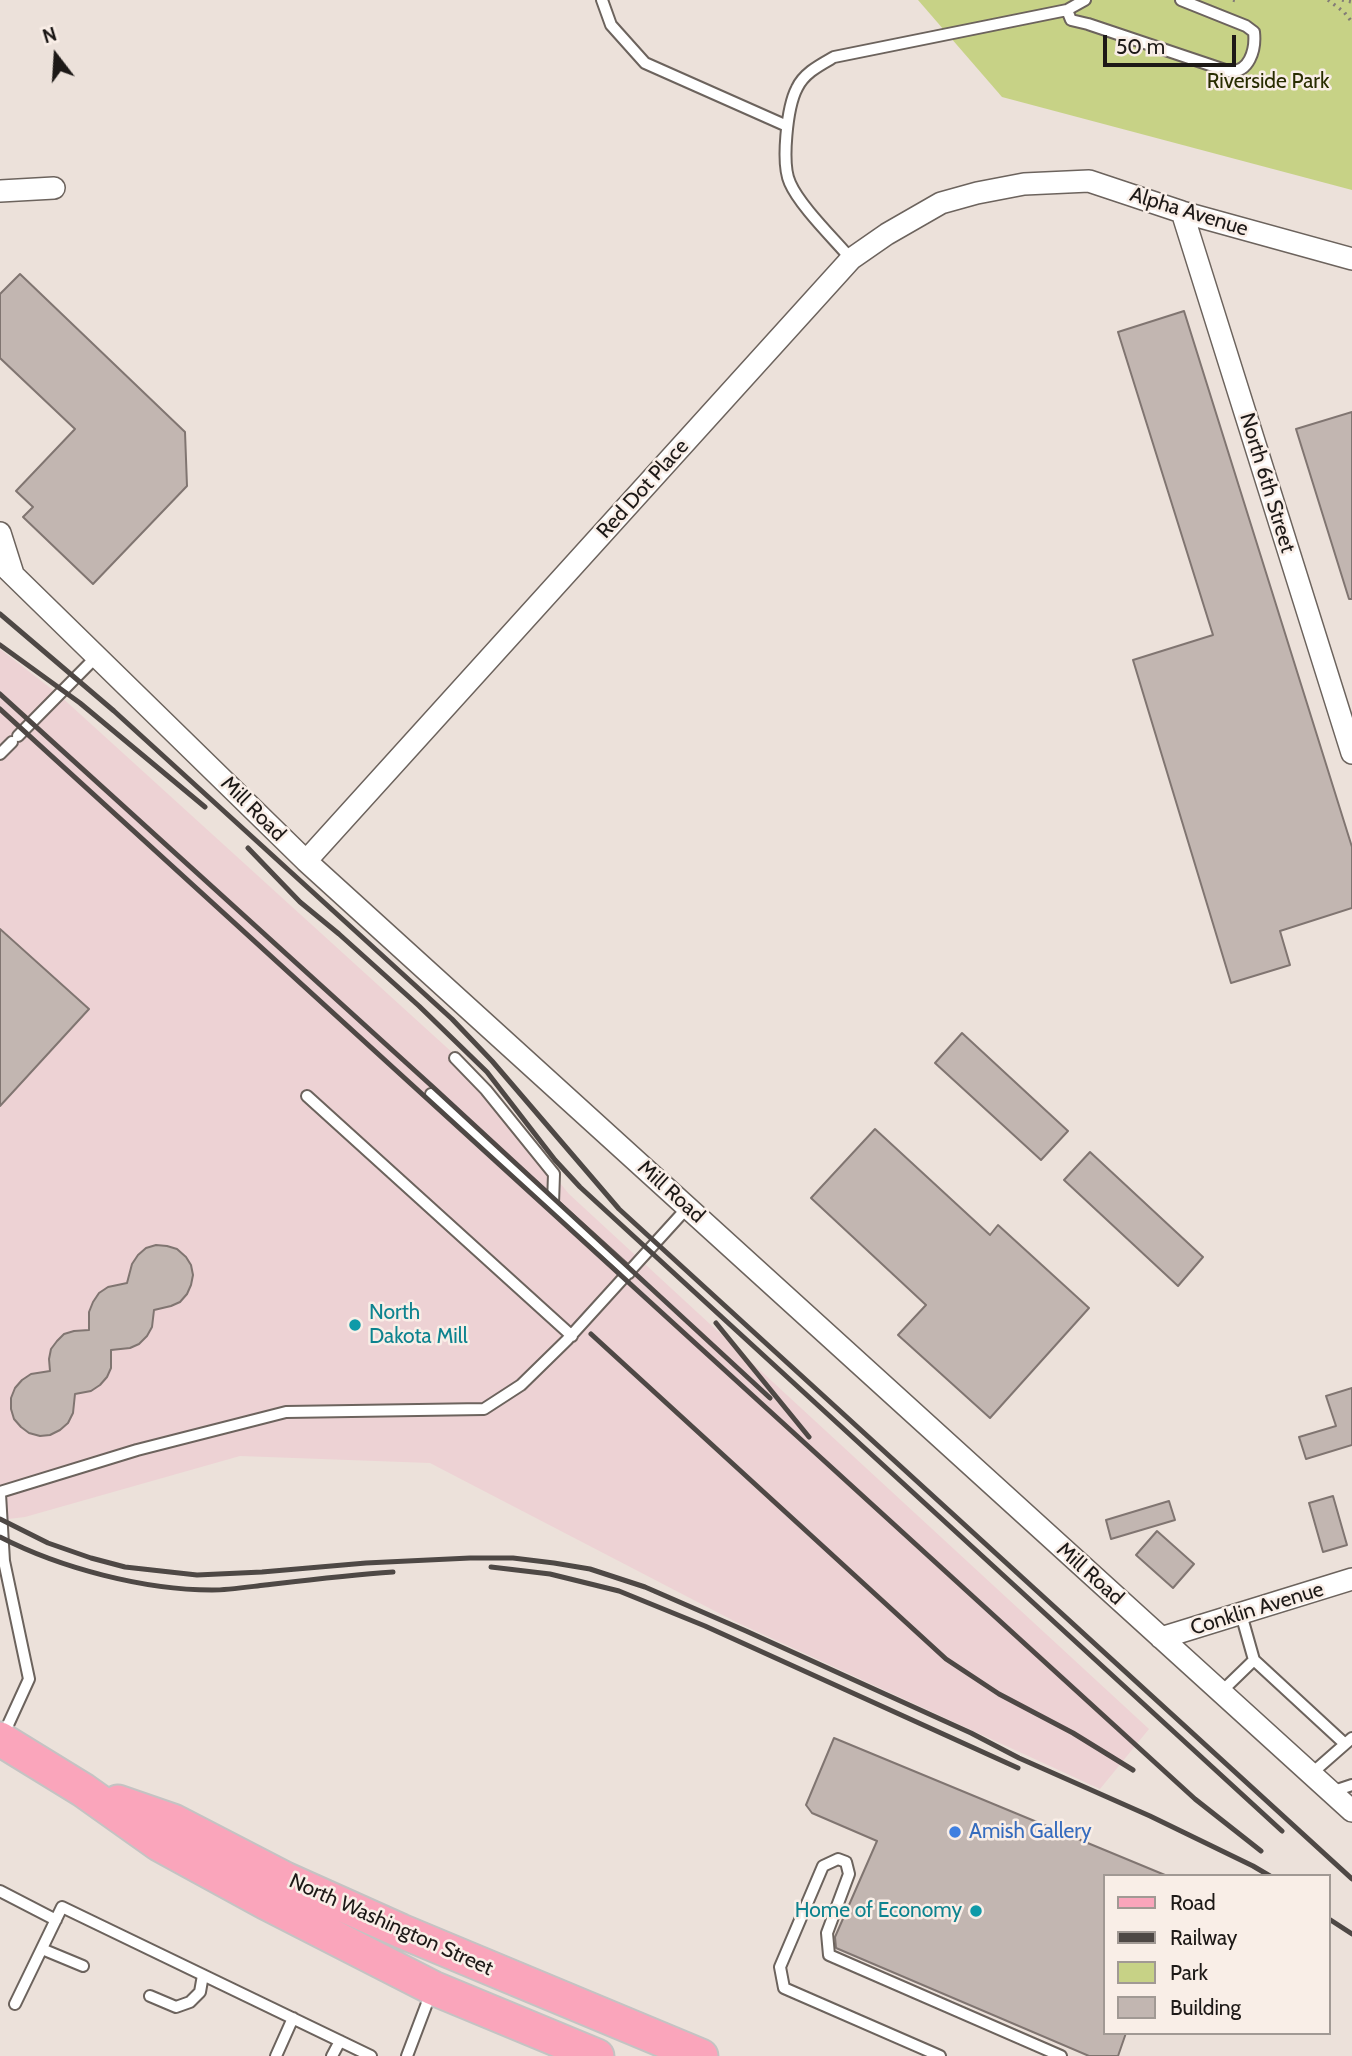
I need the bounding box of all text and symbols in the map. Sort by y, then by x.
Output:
north arrow [21,21,91,91]
scale bar [1107,21,1240,65]
text: N [40,22,60,48]
text: 50 m [1116,34,1165,59]
park label: Riverside Park [1207,69,1329,95]
street label: Alpha Avenue [1127,182,1251,242]
street label: North 6th Street [1234,410,1300,556]
street label: Red Dot Place [592,434,694,544]
street label: Mill Road [215,771,291,847]
street label: Mill Road [632,1155,710,1229]
place label: North Dakota Mill [369,1300,468,1350]
marker: North Dakota Mill [347,1317,363,1333]
street label: Mill Road [1051,1537,1129,1611]
street label: Conklin Avenue [1187,1577,1327,1641]
place label: Amish Gallery [969,1819,1092,1845]
marker: Amish Gallery [947,1824,963,1840]
street label: North Washington Street [285,1869,497,1981]
legend [1104,1874,1331,2035]
text: Road [1170,1890,1216,1915]
place label: Home of Economy [795,1898,962,1924]
marker: Home of Economy [968,1903,984,1919]
text: Railway [1170,1925,1237,1950]
text: Park [1170,1960,1208,1985]
text: Building [1170,1995,1241,2020]

